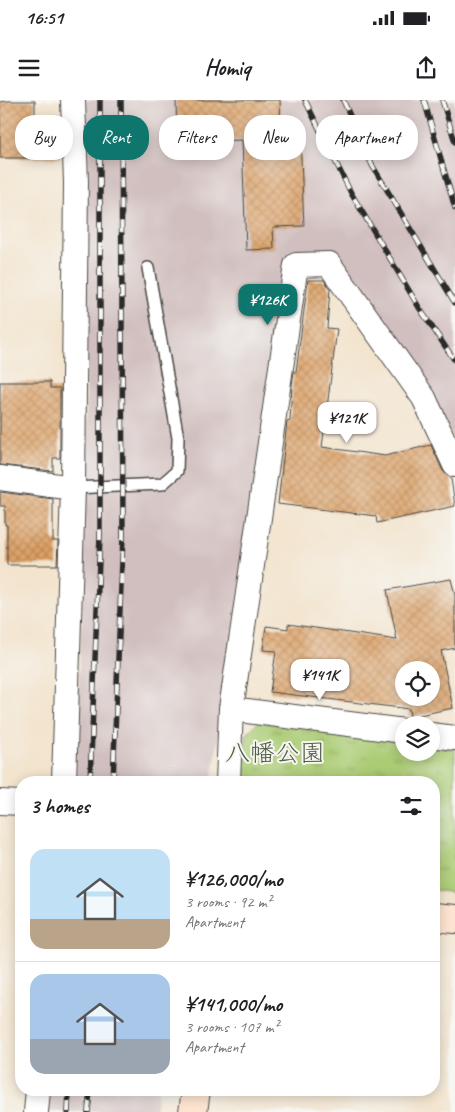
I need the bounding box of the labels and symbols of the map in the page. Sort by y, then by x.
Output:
pin: ¥126K [233,284,303,326]
pin: ¥121K [312,402,382,444]
pin: ¥141K [285,658,355,701]
park label: 八幡公園 [225,737,325,769]

